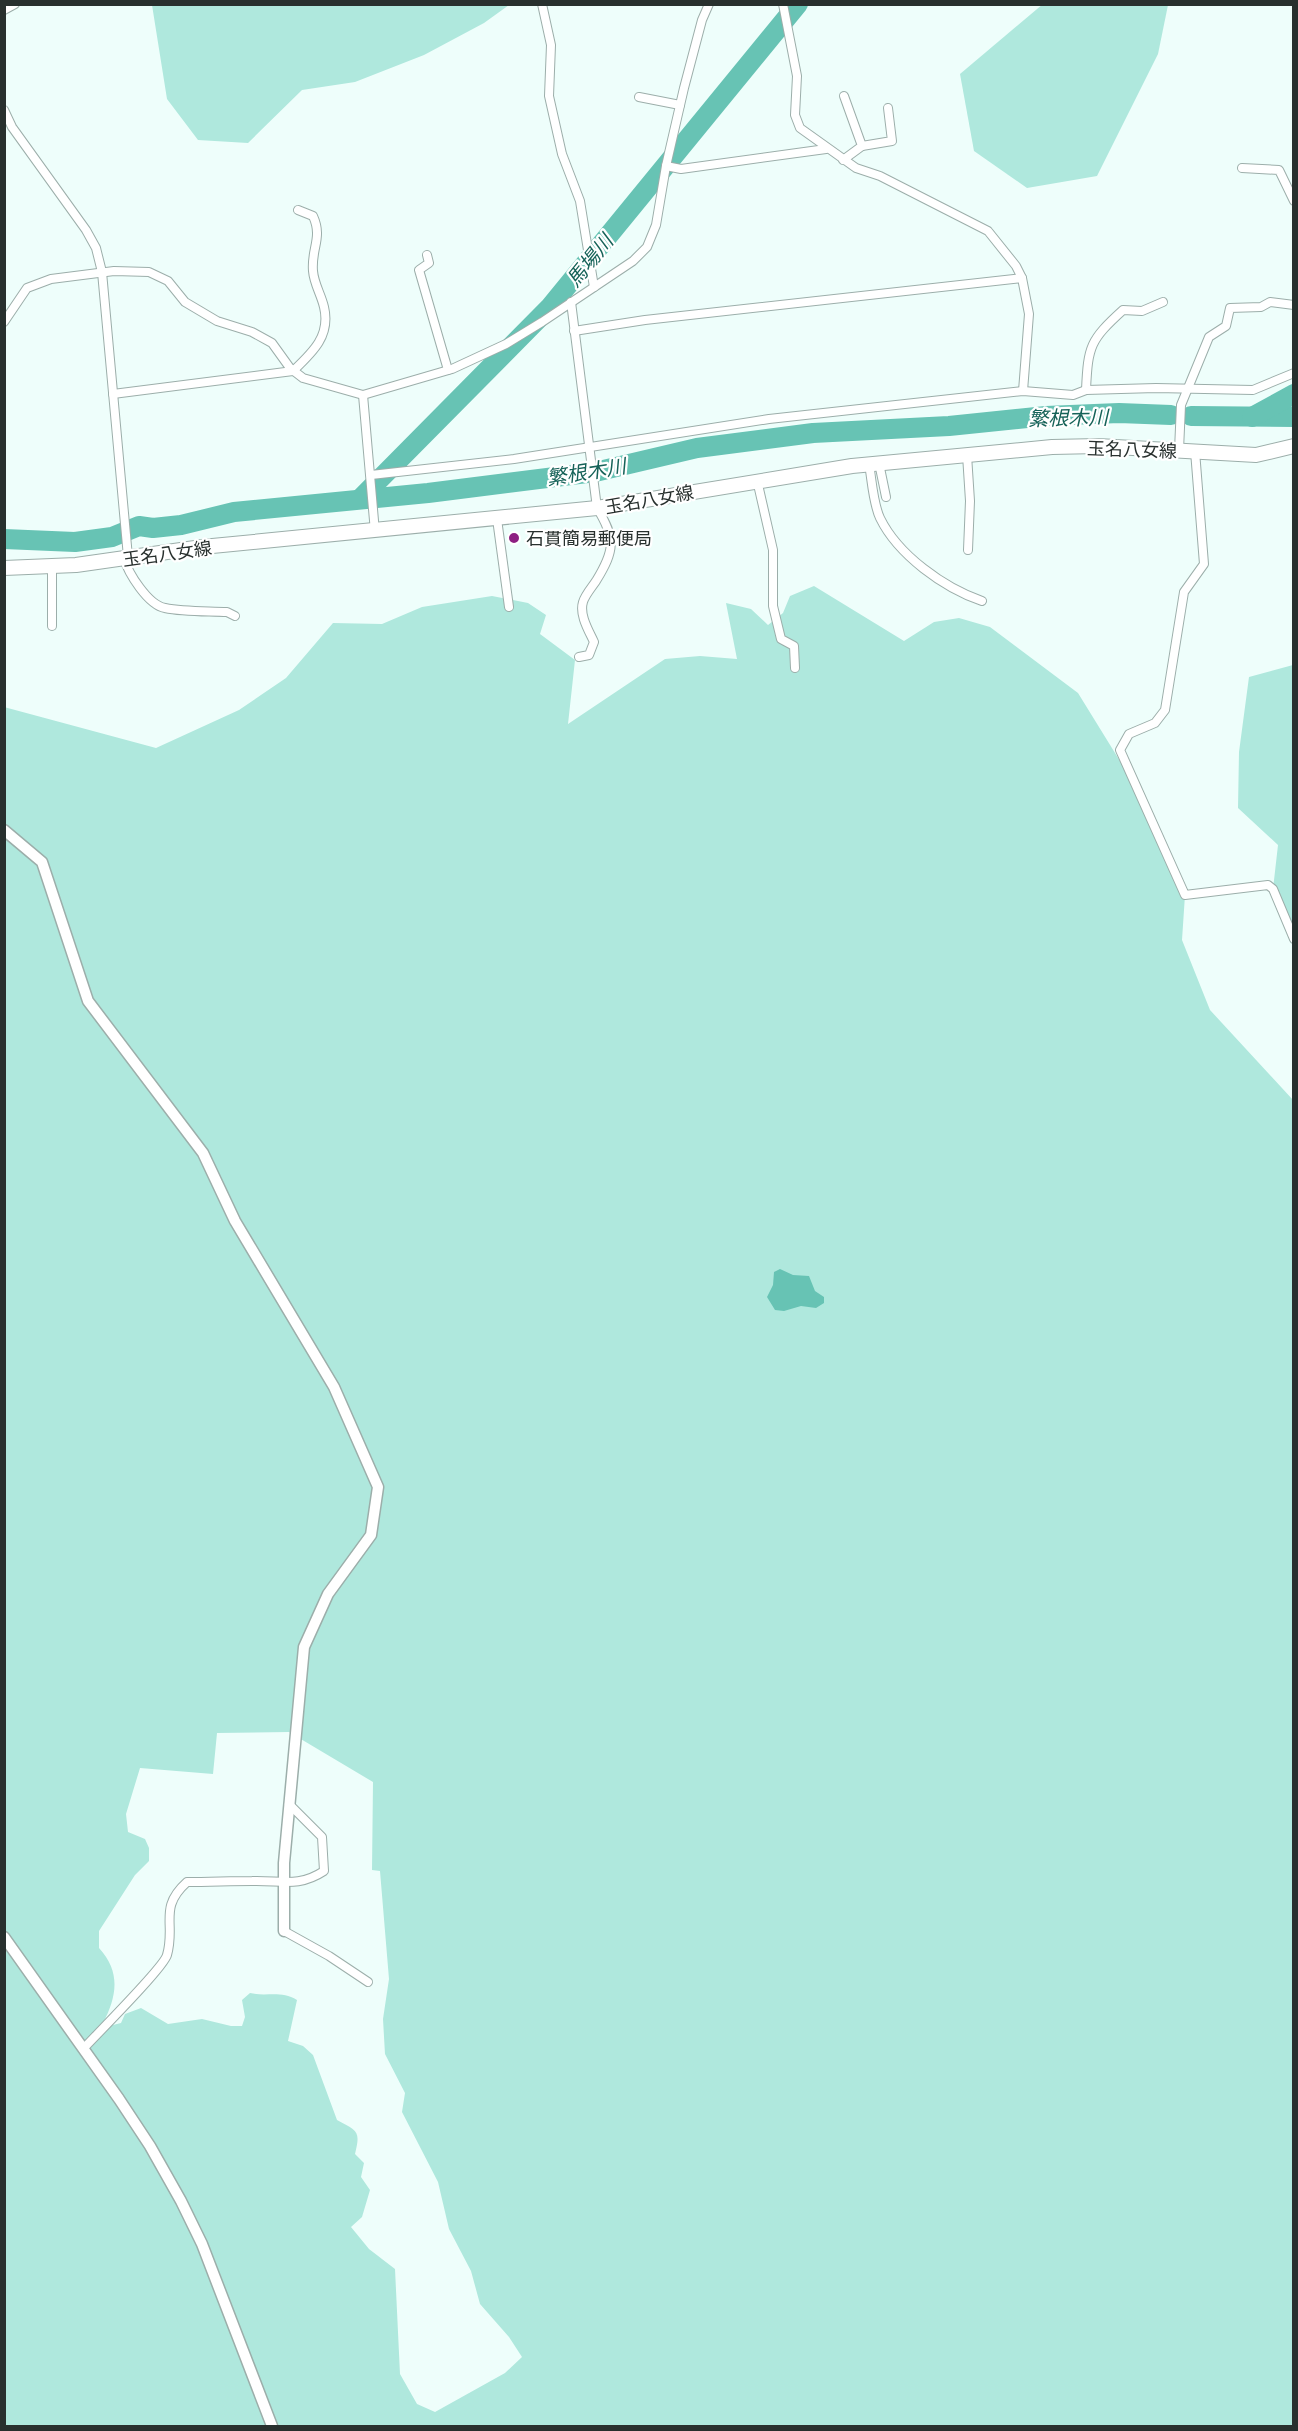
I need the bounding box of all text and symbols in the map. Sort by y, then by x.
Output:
water label: 馬場川 [561,228,618,291]
water label: 繁根木川 [1028,404,1110,430]
street label: 玉名八女線 [1087,436,1177,462]
water label: 繁根木川 [545,453,629,489]
street label: 玉名八女線 [603,480,695,518]
place label: 石貫簡易郵便局 [526,527,652,549]
marker: 石貫簡易郵便局 [507,531,521,545]
street label: 玉名八女線 [121,536,213,570]

